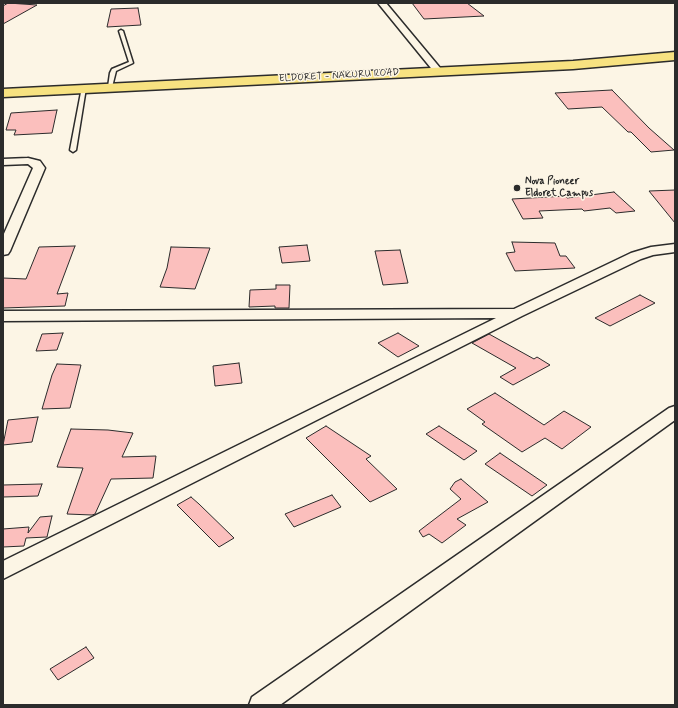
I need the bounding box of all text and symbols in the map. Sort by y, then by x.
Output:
street label: ELDORET - NAKURU ROAD [279,67,399,85]
place label: Nova Pioneer Eldoret Campus [525,176,593,200]
marker: Nova Pioneer Eldoret Campus [512,183,522,193]

